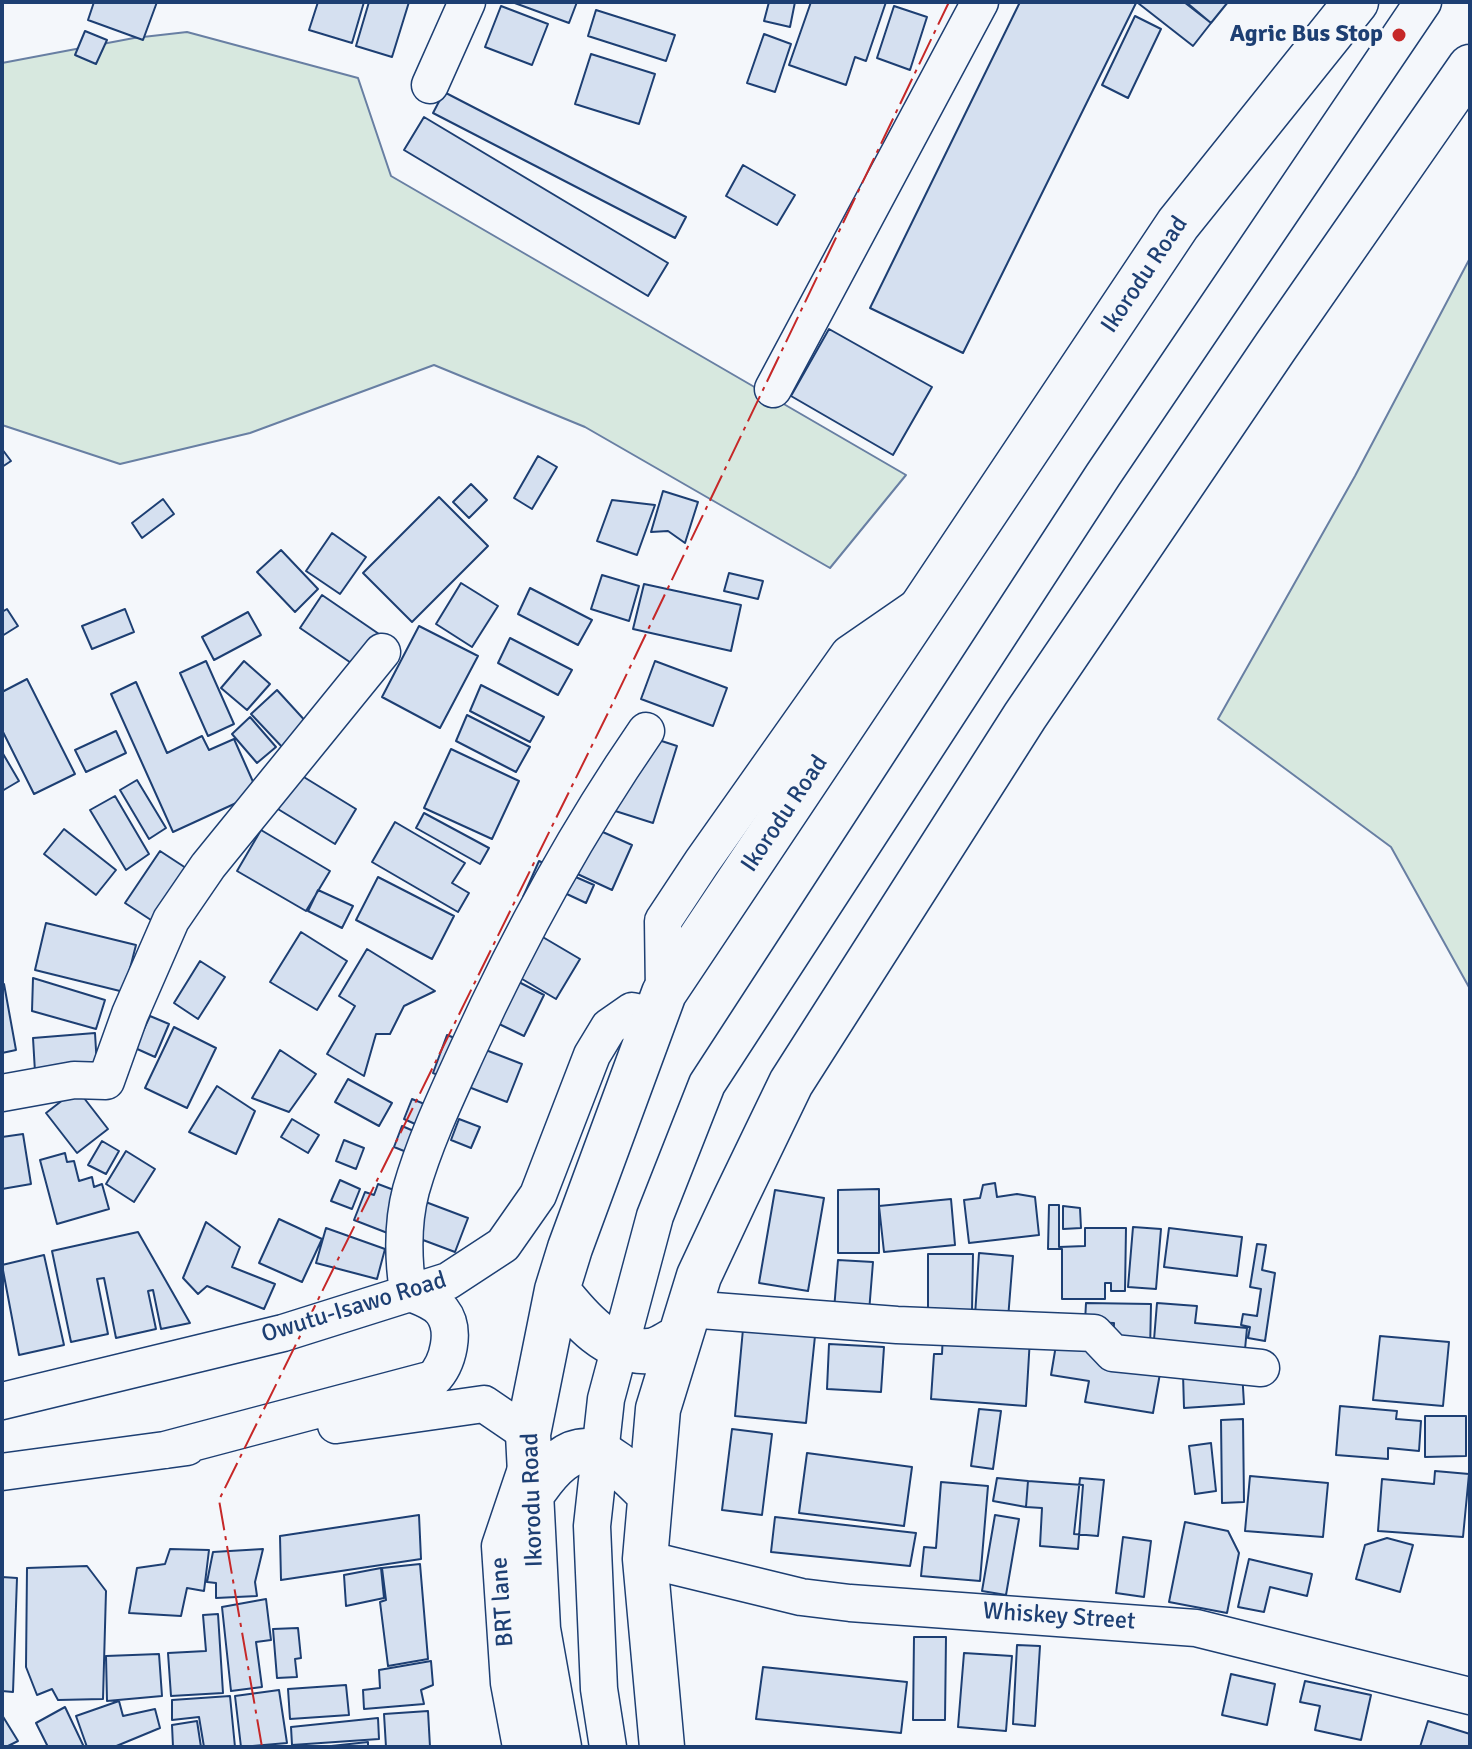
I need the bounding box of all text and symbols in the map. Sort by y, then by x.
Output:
place label: Agric Bus Stop [1230,21,1383,49]
marker: Agric Bus Stop [1390,26,1408,44]
street label: Ikorodu Road [1095,211,1195,339]
street label: Ikorodu Road [735,750,835,878]
street label: Owutu-Isawo Road [258,1266,450,1350]
street label: Ikorodu Road [516,1432,550,1568]
street label: BRT lane [485,1556,521,1648]
street label: Whiskey Street [982,1597,1136,1637]

